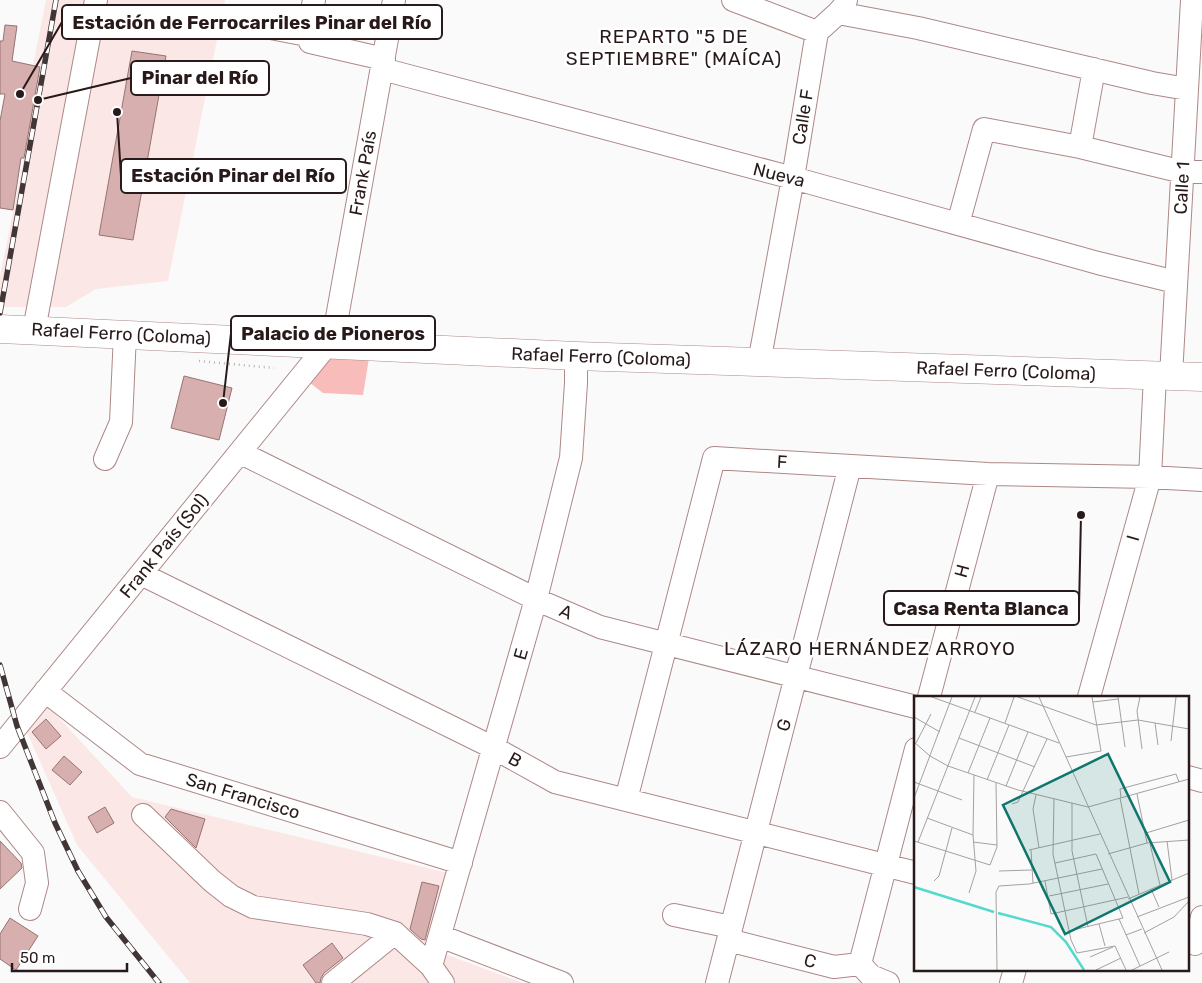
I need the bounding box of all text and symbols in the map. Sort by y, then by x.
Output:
callout: Estación de Ferrocarriles Pinar del Río [62,5,442,39]
text: Estación de Ferrocarriles Pinar del Río [72,11,432,34]
district label: REPARTO "5 DE SEPTIEMBRE" (MAÍCA) [566,25,782,70]
callout: Pinar del Río [131,61,269,95]
text: Pinar del Río [142,66,258,89]
street label: Calle F [788,88,818,146]
street label: Frank País [345,129,381,217]
street label: Nueva [751,158,807,192]
callout: Estación Pinar del Río [121,159,346,193]
street label: Calle 1 [1170,161,1194,215]
text: Estación Pinar del Río [131,164,335,187]
callout: Palacio de Pioneros [231,316,435,350]
street label: Rafael Ferro (Coloma) [31,318,211,350]
text: Palacio de Pioneros [241,322,425,345]
street label: Rafael Ferro (Coloma) [511,343,691,371]
street label: Rafael Ferro (Coloma) [916,357,1096,385]
street label: F [776,451,788,473]
street label: Frank País (Sol) [115,489,213,603]
street label: I [1122,533,1144,543]
street label: H [950,562,974,580]
callout: Casa Renta Blanca [884,591,1079,625]
text: Casa Renta Blanca [893,597,1069,620]
street label: A [556,599,576,625]
district label: LÁZARO HERNÁNDEZ ARROYO [724,637,1016,660]
street label: E [509,646,533,662]
inset map [914,696,1190,970]
street label: G [772,716,796,734]
street label: B [504,747,526,773]
street label: San Francisco [183,768,303,824]
scale bar [12,940,128,972]
text: 50 m [20,949,55,967]
street label: C [801,949,819,973]

